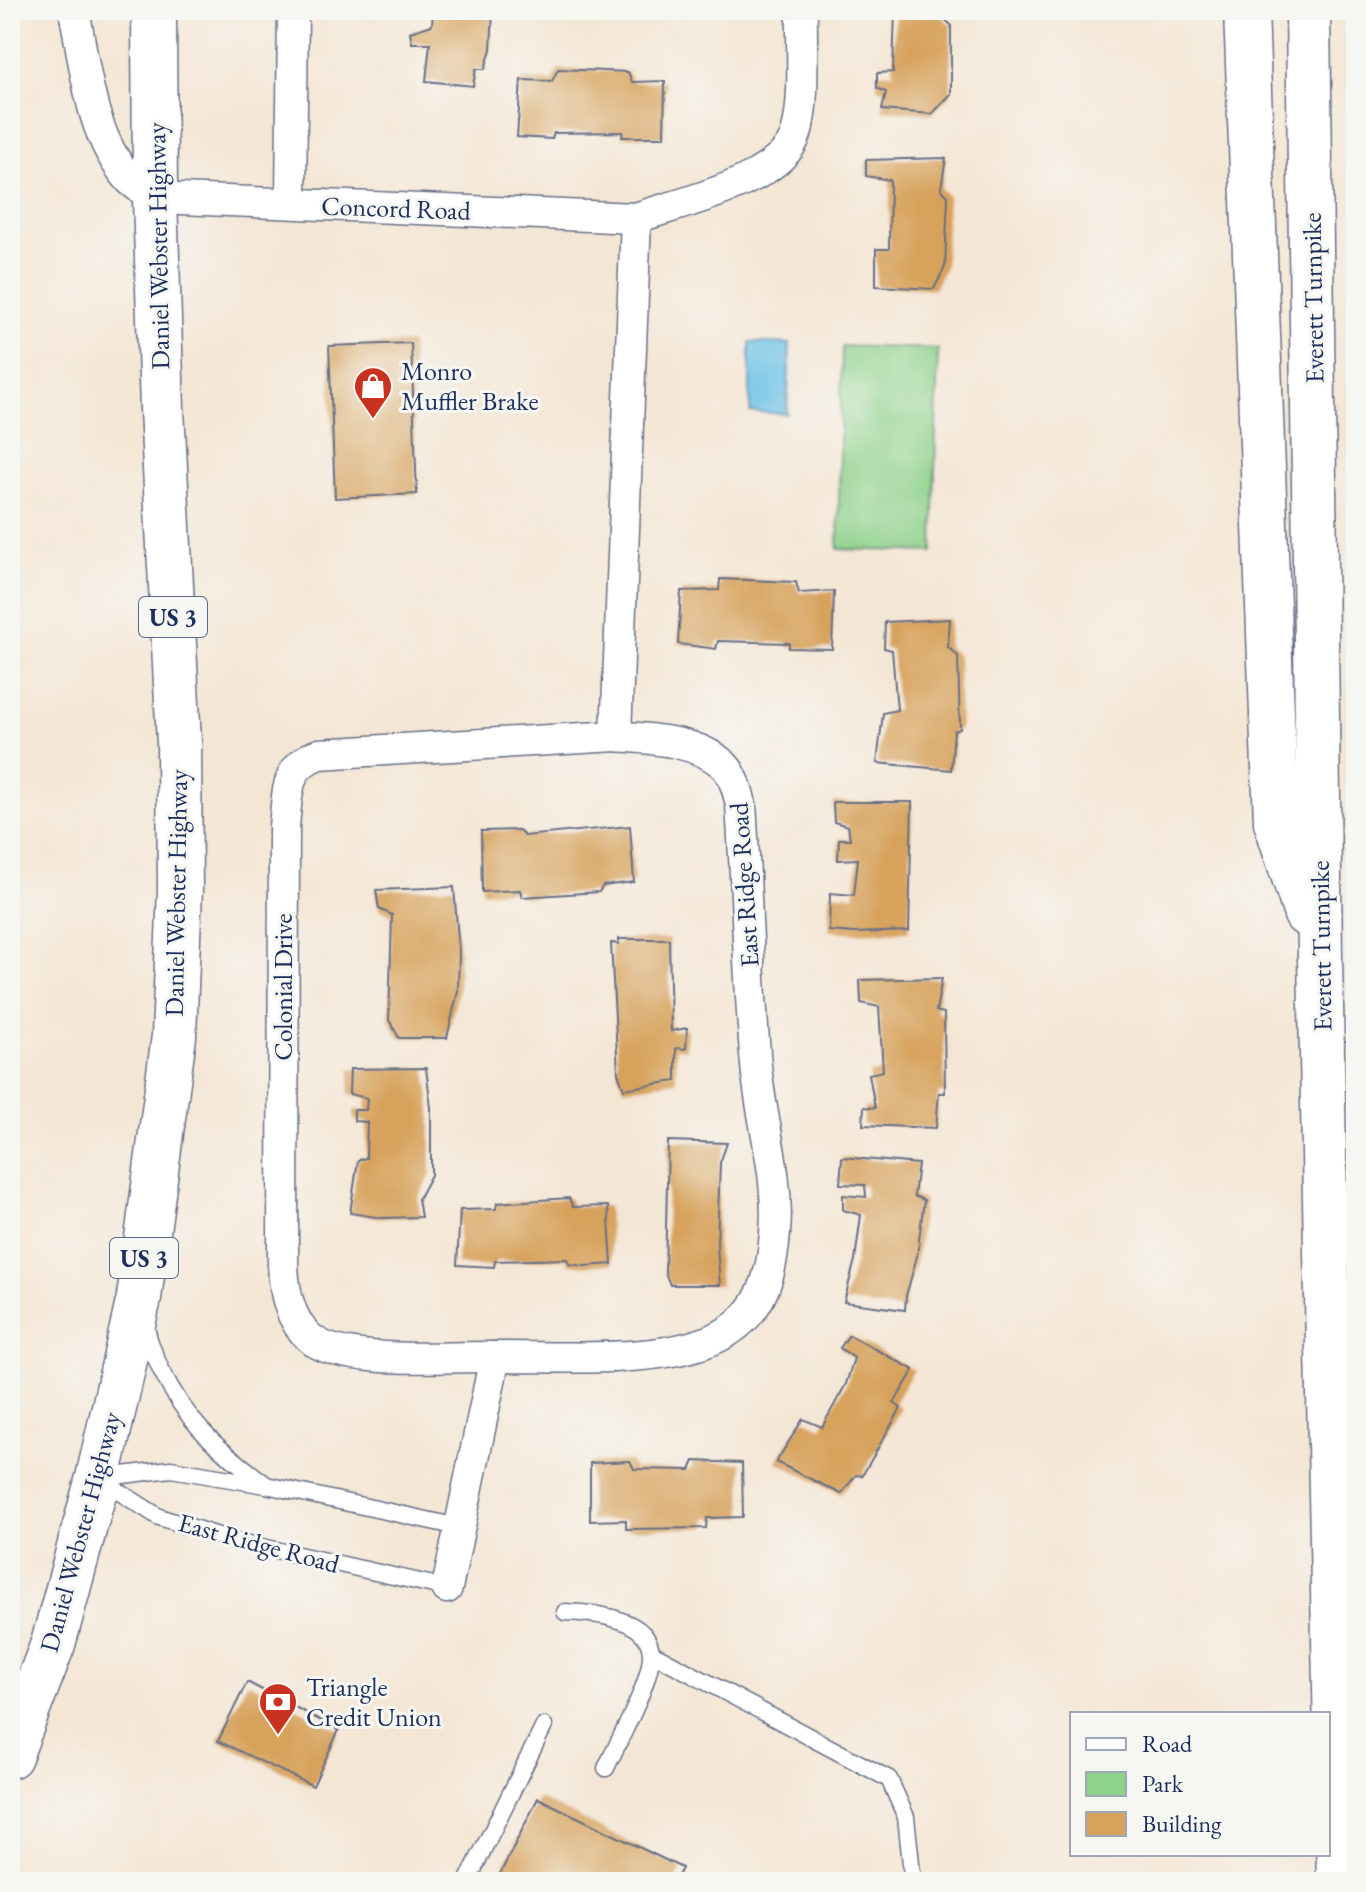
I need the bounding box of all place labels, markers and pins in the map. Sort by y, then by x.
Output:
place label: Monro Muffler Brake [401,354,539,418]
shop icon: Monro Muffler Brake [352,365,394,420]
place label: Triangle Credit Union [306,1670,442,1734]
bank icon: Triangle Credit Union [257,1681,299,1736]

